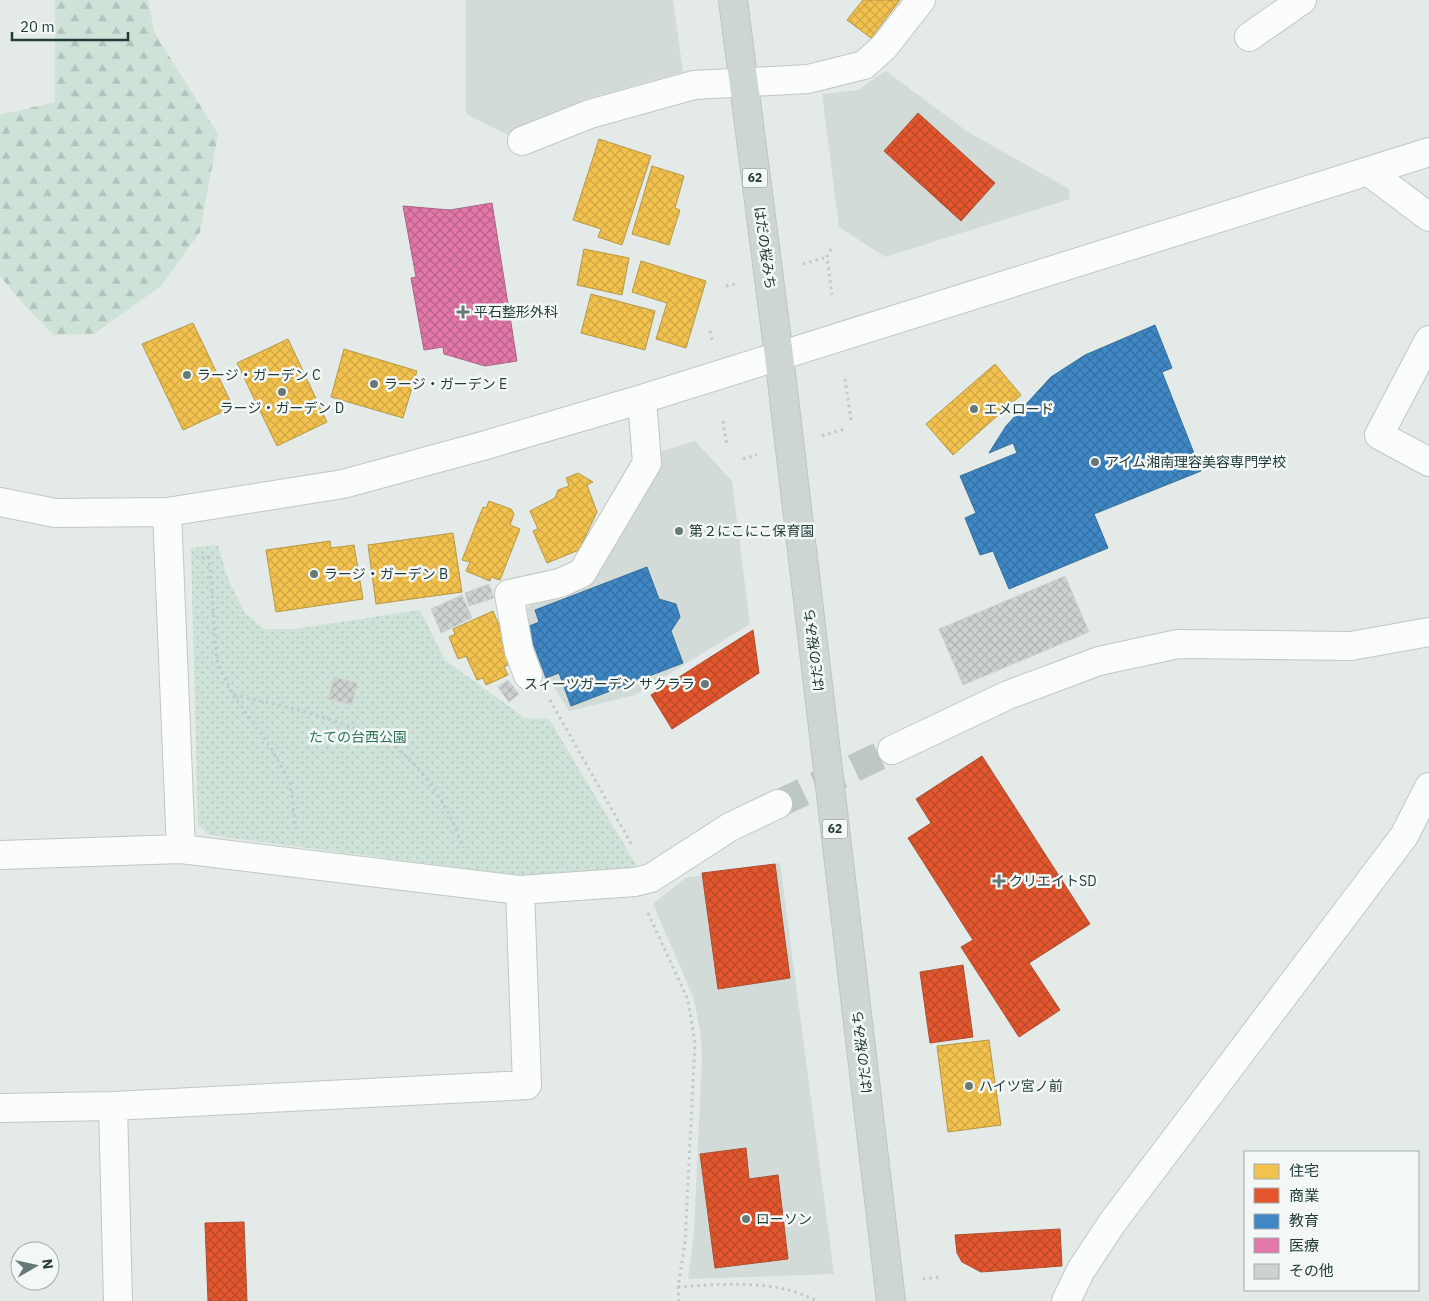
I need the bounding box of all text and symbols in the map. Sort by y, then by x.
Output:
scale bar [12,10,129,42]
text: 20 m [20,17,55,36]
road number: 62 [742,168,768,188]
street label: はだの桜みち [750,205,780,291]
place label: 平石整形外科 [474,303,558,321]
marker: 平石整形外科 [456,305,470,319]
place label: ラージ・ガーデン C [197,366,321,384]
marker: ラージ・ガーデン C [181,369,193,381]
place label: ラージ・ガーデン E [384,375,507,393]
marker: ラージ・ガーデン E [368,378,380,390]
marker: ラージ・ガーデン D [276,386,288,398]
place label: ラージ・ガーデン D [220,399,344,417]
place label: エメロード [984,400,1054,418]
marker: エメロード [968,403,980,415]
place label: アイム湘南理容美容専門学校 [1105,453,1286,471]
marker: アイム湘南理容美容専門学校 [1089,456,1101,468]
place label: 第２にこにこ保育園 [689,522,814,540]
marker: 第２にこにこ保育園 [673,525,685,537]
place label: ラージ・ガーデン B [324,565,448,583]
marker: ラージ・ガーデン B [308,568,320,580]
street label: はだの桜みち [800,607,828,693]
place label: スィーツガーデン サクララ [524,675,695,693]
marker: スィーツガーデン サクララ [699,678,711,690]
park label: たての台西公園 [309,728,407,746]
road number: 62 [822,820,848,839]
place label: クリエイトSD [1009,872,1097,890]
marker: クリエイトSD [993,875,1005,887]
street label: はだの桜みち [848,1009,876,1095]
place label: ハイツ宮ノ前 [979,1077,1063,1095]
marker: ハイツ宮ノ前 [963,1080,975,1092]
legend [1244,1151,1419,1291]
text: 住宅 [1289,1161,1319,1180]
text: 商業 [1289,1186,1319,1205]
place label: ローソン [756,1210,812,1228]
text: 教育 [1289,1211,1319,1230]
marker: ローソン [740,1213,752,1225]
text: 医療 [1289,1236,1319,1255]
north arrow [10,1241,60,1291]
text: N [38,1258,58,1270]
text: その他 [1289,1261,1334,1280]

